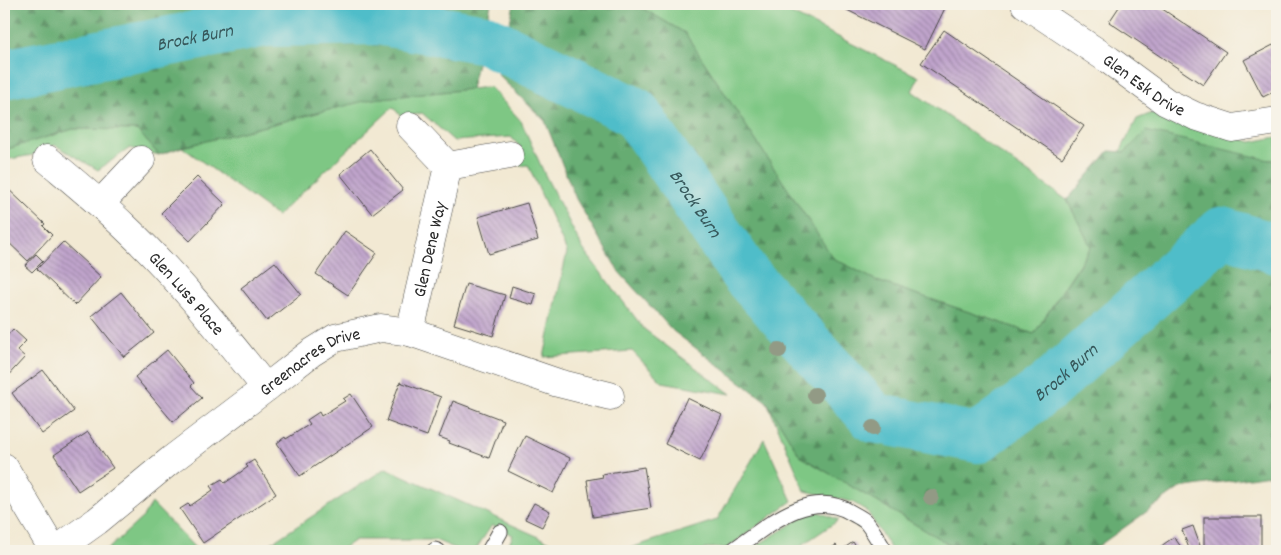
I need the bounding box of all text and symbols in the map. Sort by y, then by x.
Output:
water label: Brock Burn [154,18,237,60]
street label: Glen Esk Drive [1097,49,1189,124]
water label: Brock Burn [661,165,727,245]
street label: Glen Dene Way [408,199,455,300]
street label: Glen Luss Place [141,247,229,342]
street label: Greenacres Drive [255,323,363,404]
water label: Brock Burn [1029,338,1106,410]

